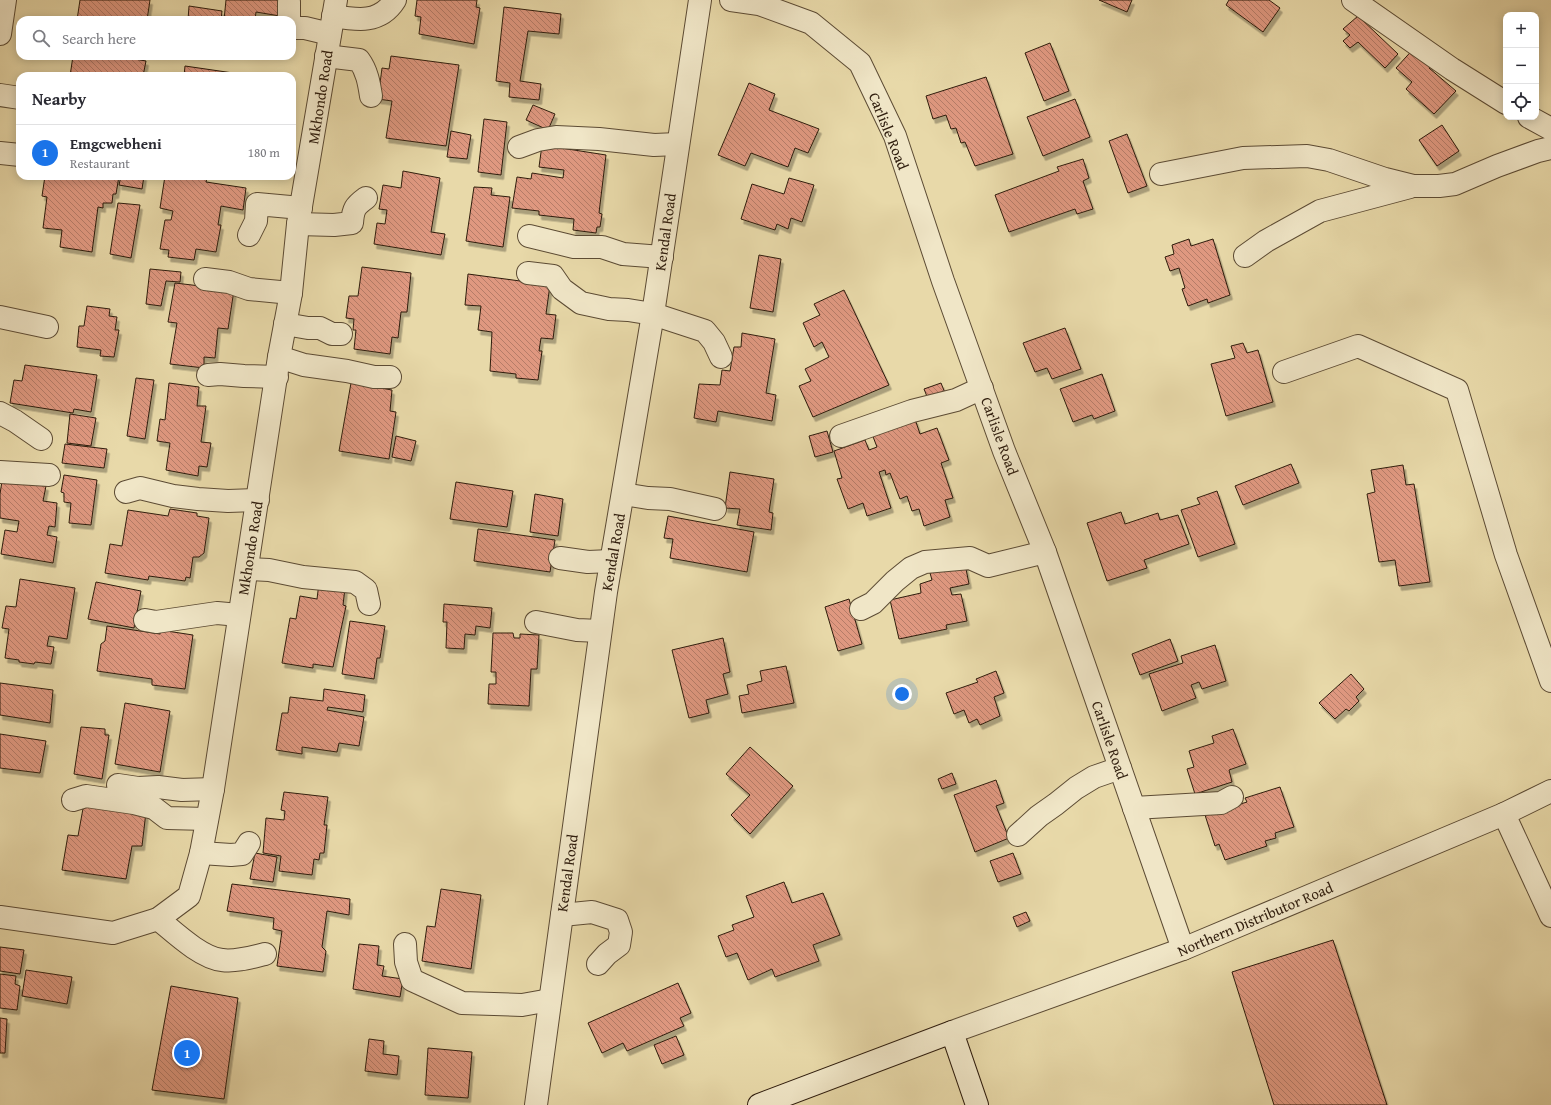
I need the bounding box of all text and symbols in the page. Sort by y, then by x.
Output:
map controls [1503,12,1539,120]
button: + [1503,12,1539,48]
search box [16,16,296,60]
icon: search [30,27,52,49]
text: Search here [62,28,136,49]
button: − [1503,48,1539,84]
street label: Mkhondo Road [302,49,338,145]
button: locate [1503,84,1539,120]
text: Nearby [32,86,86,111]
street label: Carlisle Road [864,89,914,173]
text: Emgcwebheni [70,133,162,154]
text: 1 [42,143,48,162]
text: 180 m [248,143,280,162]
text: Restaurant [70,154,130,173]
street label: Kendal Road [649,192,681,272]
street label: Carlisle Road [976,394,1024,478]
street label: Mkhondo Road [232,500,268,596]
street label: Kendal Road [596,512,630,592]
your location [892,684,912,704]
street label: Carlisle Road [1087,698,1133,782]
street label: Kendal Road [551,833,583,913]
street label: Northern Distributor Road [1174,877,1336,961]
pin: 1 [174,1038,200,1068]

